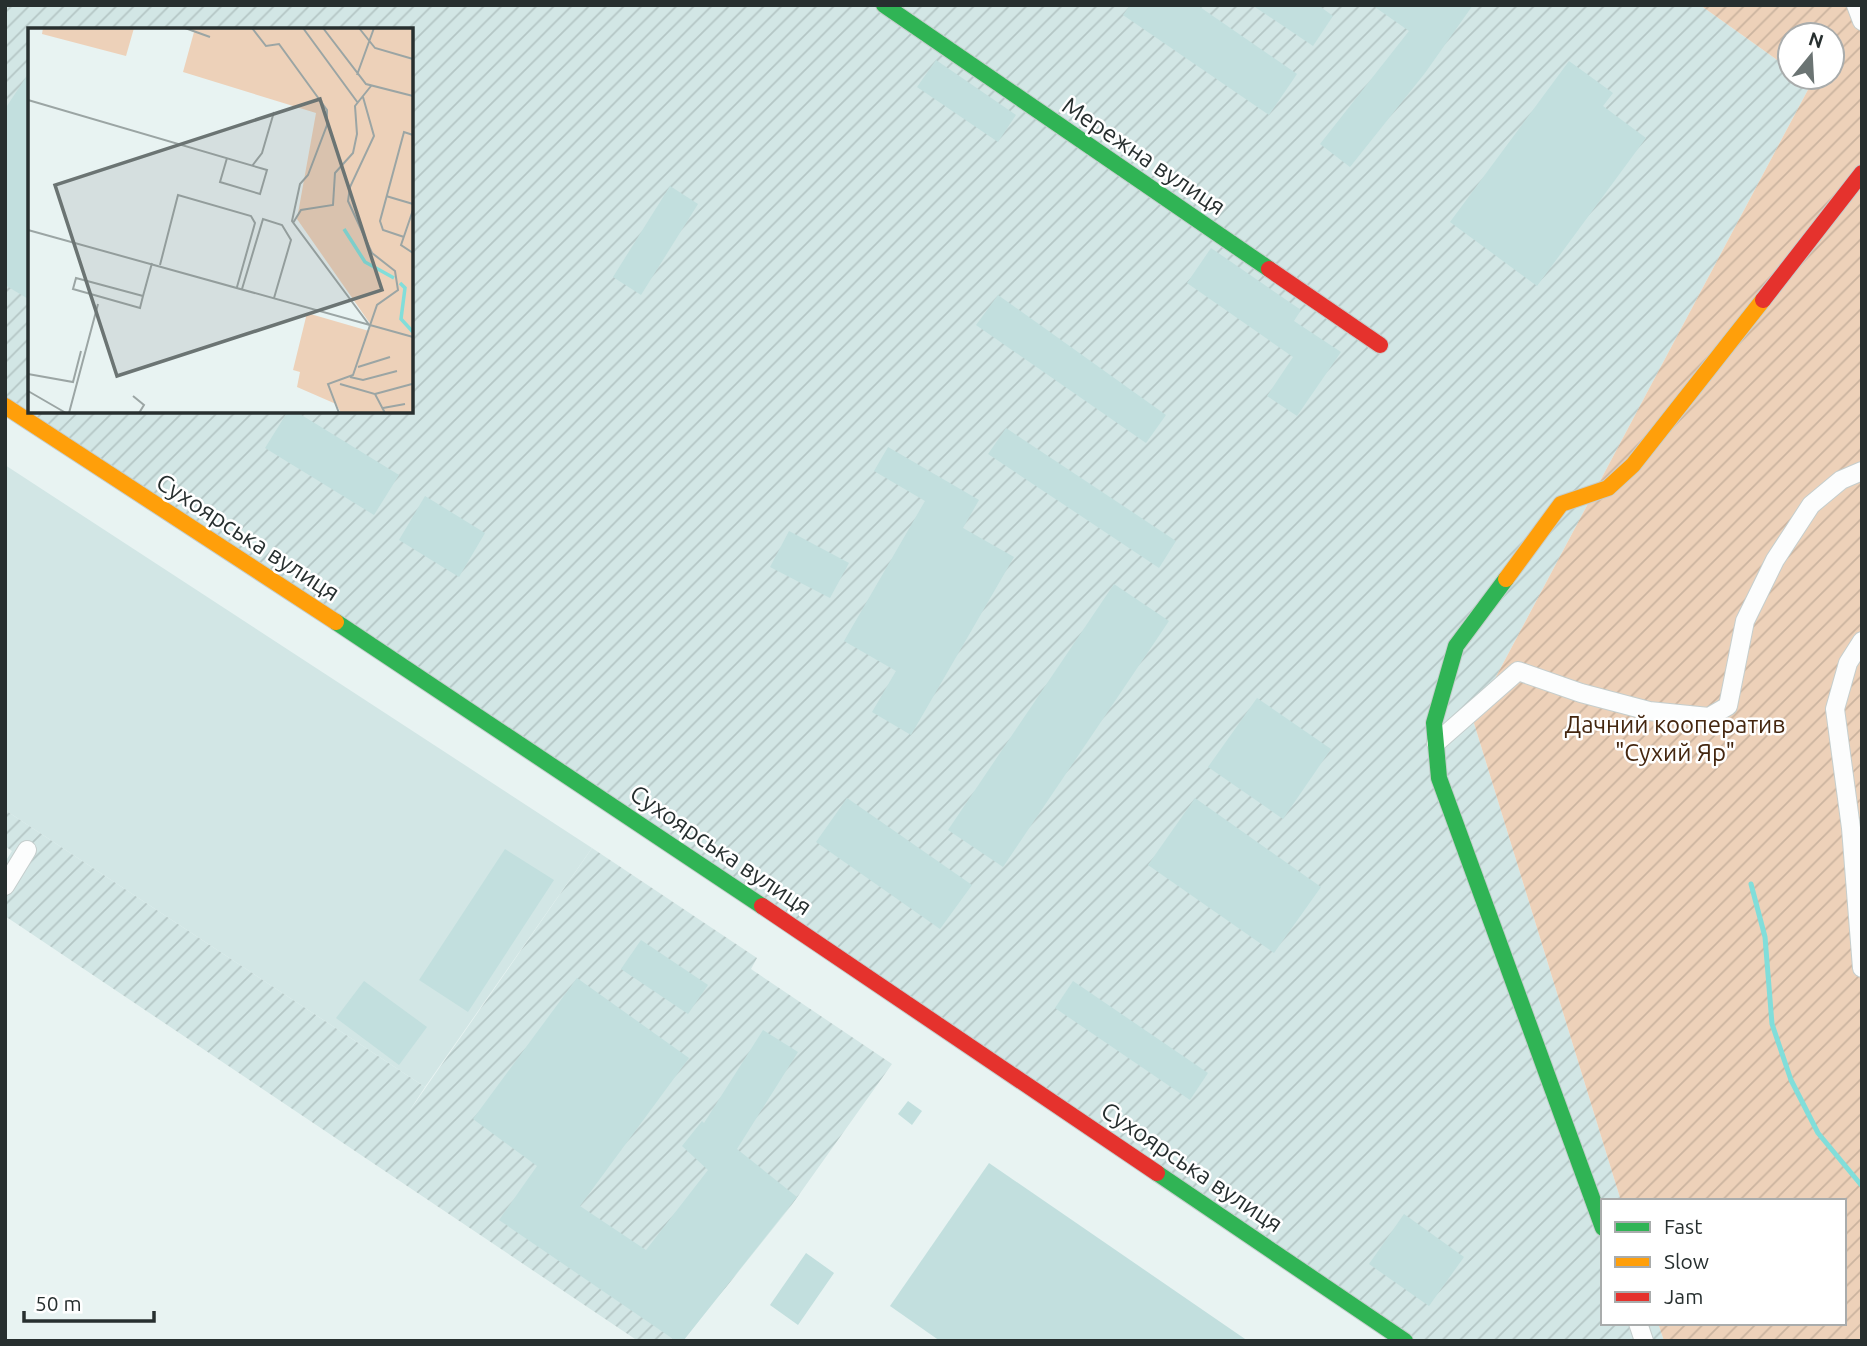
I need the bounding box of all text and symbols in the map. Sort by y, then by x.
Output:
north arrow [1776,21,1846,91]
text: N [1806,27,1826,52]
inset map [28,28,413,413]
street label: Мережна вулиця [1057,92,1231,220]
street label: Сухоярська вулиця [151,468,345,606]
park label: Дачний кооператив "Сухий Яр" [1564,711,1786,766]
street label: Сухоярська вулиця [625,779,817,921]
street label: Сухоярська вулиця [1096,1096,1288,1238]
legend [1601,1199,1846,1325]
text: Fast [1664,1214,1702,1238]
text: Slow [1664,1249,1709,1273]
scale bar [24,1280,154,1324]
text: Jam [1664,1284,1703,1308]
text: 50 m [35,1291,82,1315]

